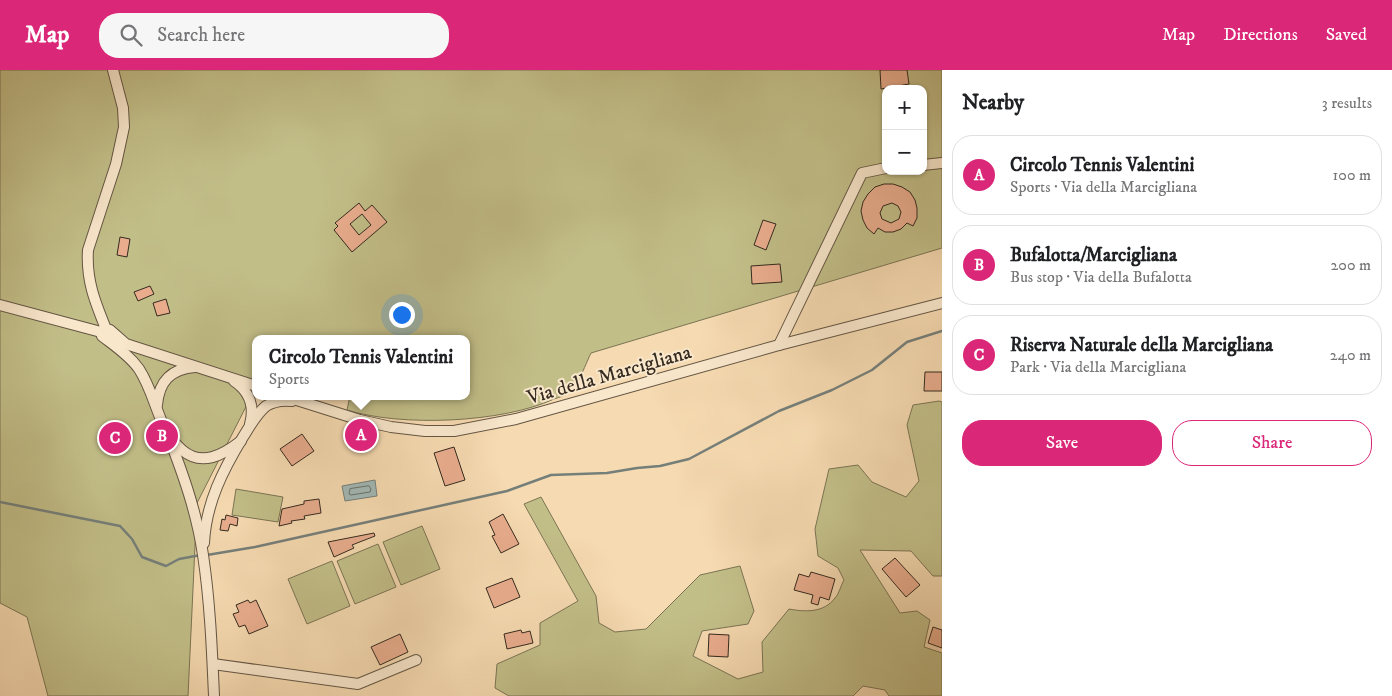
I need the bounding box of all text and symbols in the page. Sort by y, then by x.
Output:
search box [99,13,449,58]
text: Map [25,20,69,50]
icon: search [117,21,145,49]
text: Search here [157,24,245,47]
text: Map [1162,24,1195,46]
text: Directions [1223,24,1298,46]
text: Saved [1326,24,1367,46]
map controls [882,85,927,175]
button: + [882,85,927,130]
text: Nearby [962,90,1024,116]
text: 3 results [1322,93,1372,113]
button: − [882,130,927,175]
text: Circolo Tennis Valentini [1010,154,1194,177]
text: A [974,165,984,185]
text: 100 m [1333,165,1371,185]
text: Sports · Via della Marcigliana [1010,177,1197,197]
text: Bufalotta/Marcigliana [1010,244,1177,267]
text: B [974,255,984,275]
text: 200 m [1330,255,1371,275]
text: Bus stop · Via della Bufalotta [1010,267,1192,287]
your location [389,302,415,328]
text: Riserva Naturale della Marcigliana [1010,334,1273,357]
popup [252,335,470,400]
street label: Via della Marcigliana [523,340,695,411]
text: C [974,345,984,365]
text: 240 m [1330,345,1371,365]
text: Circolo Tennis Valentini [269,346,453,369]
text: Park · Via della Marcigliana [1010,357,1186,377]
text: Sports [269,369,309,389]
pin: A [345,416,377,454]
pin: B [146,417,178,455]
pin: C [99,419,131,457]
button: Save [962,420,1162,466]
button: Share [1172,420,1372,466]

